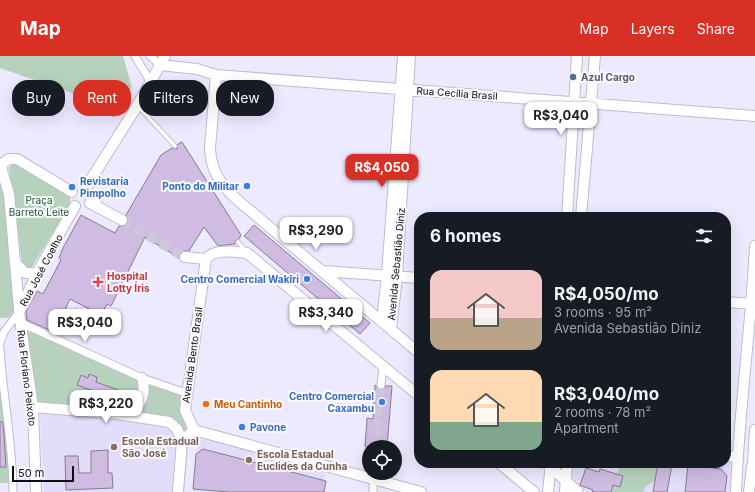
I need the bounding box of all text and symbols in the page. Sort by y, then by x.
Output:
text: Map [20,17,61,40]
text: Map [580,20,609,37]
text: Layers [631,20,675,37]
text: Share [697,20,735,37]
place label: Azul Cargo [581,71,635,84]
marker: Azul Cargo [568,72,578,82]
chip: Buy [12,80,65,116]
chip: Rent [73,80,131,116]
chip: Filters [139,80,208,116]
chip: New [216,80,274,116]
street label: Rua Cecília Brasil [416,84,498,102]
pin: R$3,040 [524,102,598,136]
text: R$3,040 [533,107,589,123]
pin: R$4,050 [345,154,419,188]
text: R$4,050 [354,159,410,175]
place label: Revistaria Pimpolho [80,175,129,199]
place label: Ponto do Militar [162,180,239,192]
marker: Ponto do Militar [242,181,252,191]
marker: Revistaria Pimpolho [67,182,77,192]
park label: Praça Barreto Leite [9,194,69,218]
street label: Avenida Sebastião Diniz [385,207,407,321]
pin: R$3,290 [279,217,353,251]
text: R$3,290 [289,222,343,238]
icon: filters [693,225,715,247]
text: 6 homes [430,226,501,246]
street label: Rua José Coelho [17,232,65,308]
place label: Hospital Lotty Íris [107,270,150,295]
place label: Centro Comercial Wakîri [181,273,299,285]
marker: Centro Comercial Wakîri [302,274,312,284]
marker: Hospital Lotty Íris [92,276,104,288]
text: R$4,050/mo [554,284,659,304]
icon: home [462,286,510,334]
pin: R$3,340 [289,299,363,333]
text: R$3,340 [298,304,354,320]
text: 3 rooms · 95 m² [554,304,652,320]
street label: Avenida Bento Brasil [179,306,205,404]
pin: R$3,040 [48,309,122,343]
text: R$3,040 [57,314,113,330]
text: Avenida Sebastião Diniz [554,320,701,336]
street label: Rua Floriano Peixoto [15,329,39,427]
text: R$3,040/mo [554,384,659,404]
icon: home [462,386,510,434]
pin: R$3,220 [69,390,143,424]
place label: Centro Comercial Caxambu [289,390,374,414]
text: R$3,220 [79,395,133,411]
marker: Centro Comercial Caxambu [377,397,387,407]
place label: Meu Cantinho [214,398,282,410]
marker: Meu Cantinho [201,399,211,409]
text: 2 rooms · 78 m² [554,404,651,420]
text: Apartment [554,420,619,436]
place label: Pavone [250,421,286,433]
marker: Pavone [237,422,247,432]
place label: Escola Estadual São José [122,435,199,459]
map controls [362,440,402,480]
button: locate [362,440,402,480]
marker: Escola Estadual São José [109,442,119,452]
place label: Escola Estadual Euclides da Cunha [257,448,347,472]
marker: Escola Estadual Euclides da Cunha [244,455,254,465]
scale bar [12,464,74,483]
text: 50 m [18,466,44,480]

